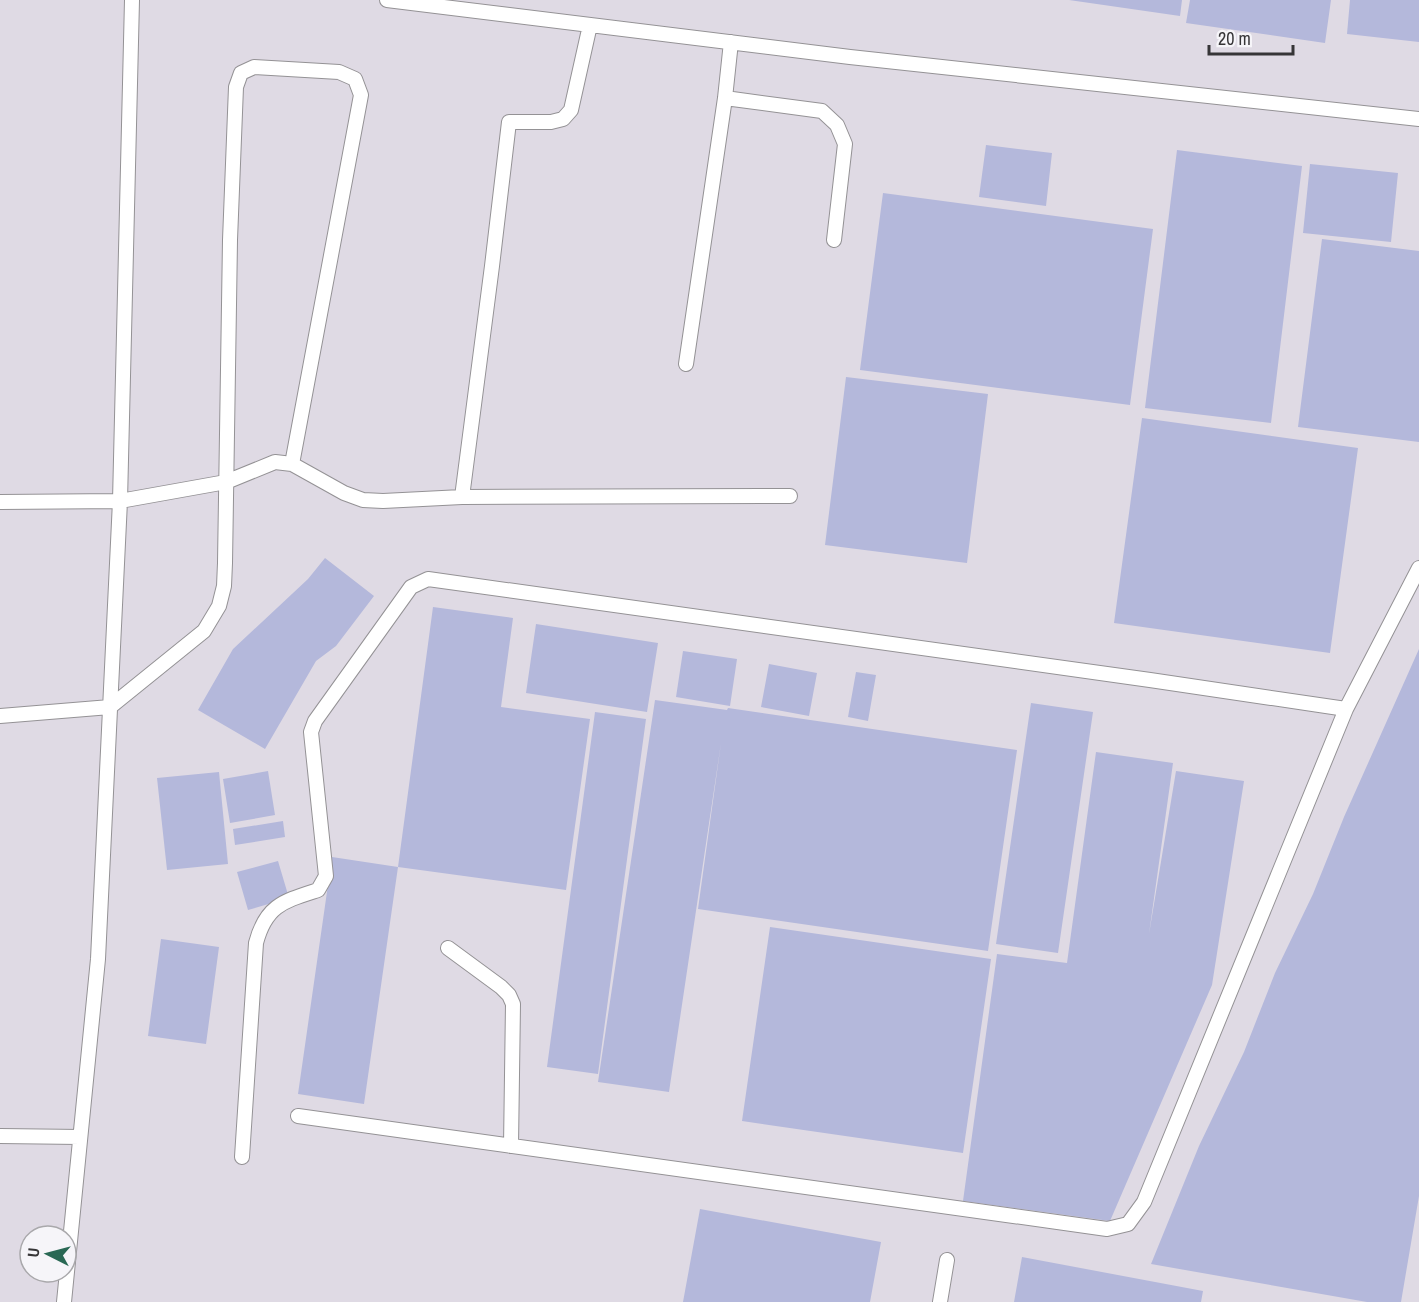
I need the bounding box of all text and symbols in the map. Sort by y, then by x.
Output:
scale bar [1209,18,1293,56]
text: 20 m [1218,26,1251,51]
north arrow [18,1224,78,1284]
text: U [22,1247,45,1258]

